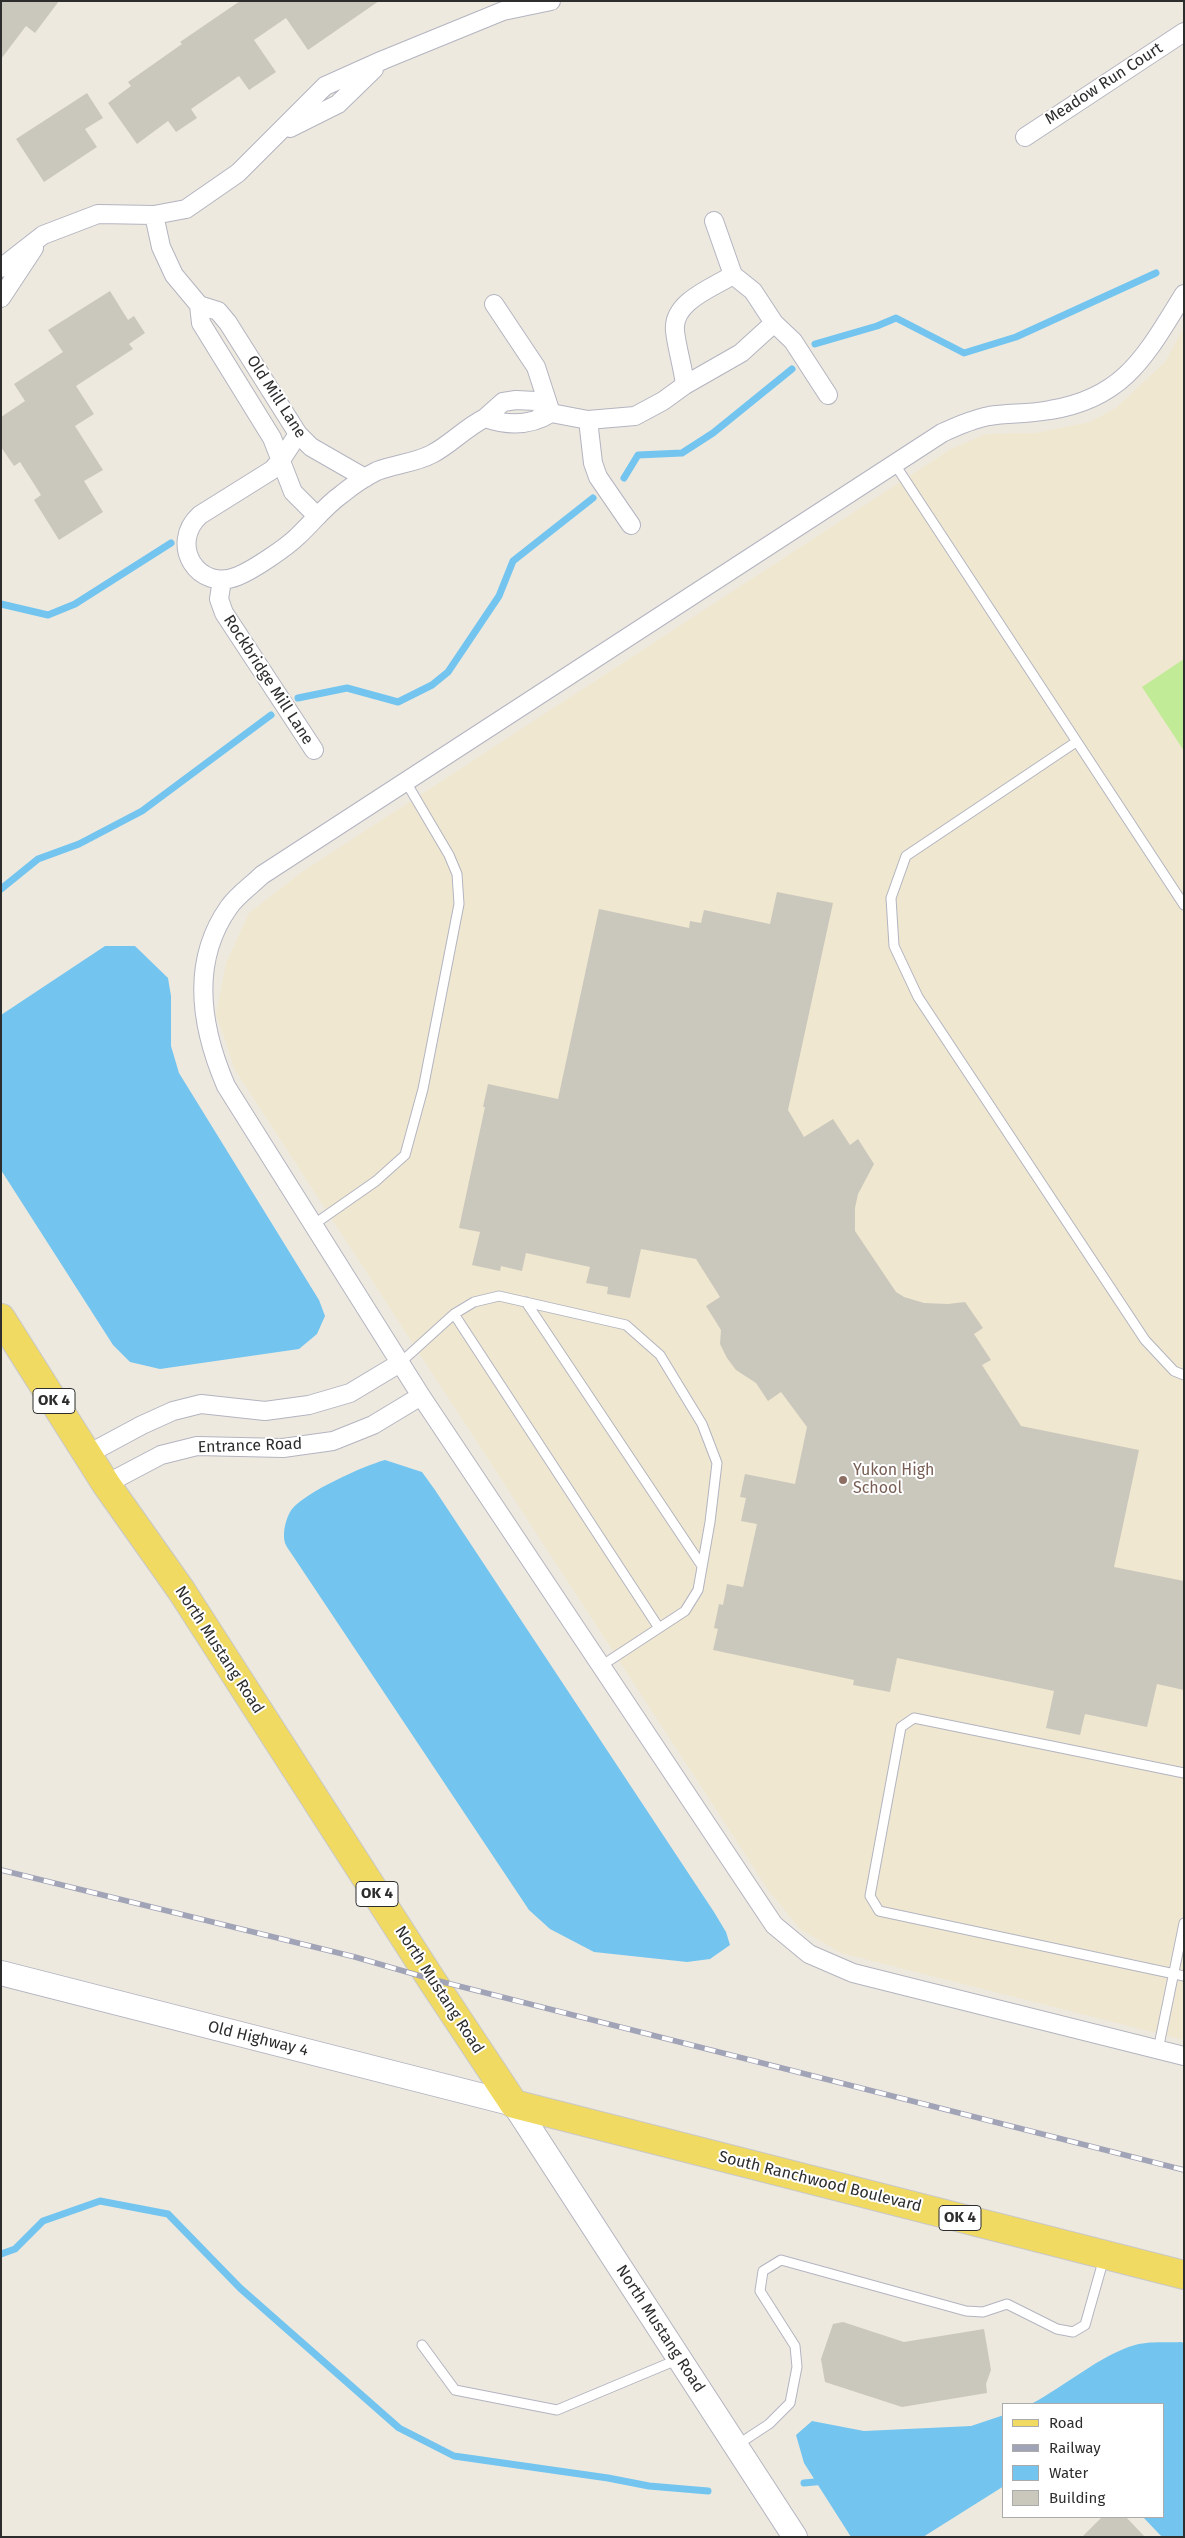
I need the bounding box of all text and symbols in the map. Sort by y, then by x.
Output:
street label: Meadow Run Court [1042,39,1166,129]
street label: Old Mill Lane [242,352,310,442]
street label: Rockbridge Mill Lane [219,612,317,748]
road number: OK 4 [33,1388,75,1414]
street label: Entrance Road [197,1435,303,1457]
place label: Yukon High School [853,1461,934,1499]
marker: Yukon High School [837,1474,849,1486]
street label: North Mustang Road [171,1583,267,1717]
road number: OK 4 [356,1882,398,1906]
street label: North Mustang Road [391,1923,487,2057]
street label: Old Highway 4 [206,2017,310,2061]
street label: South Ranchwood Boulevard [716,2147,924,2217]
road number: OK 4 [939,2206,981,2230]
street label: North Mustang Road [612,2262,708,2396]
legend [1002,2403,1165,2518]
text: Road [1049,2414,1084,2432]
text: Railway [1049,2439,1101,2457]
text: Water [1049,2464,1088,2482]
text: Building [1049,2489,1105,2507]

